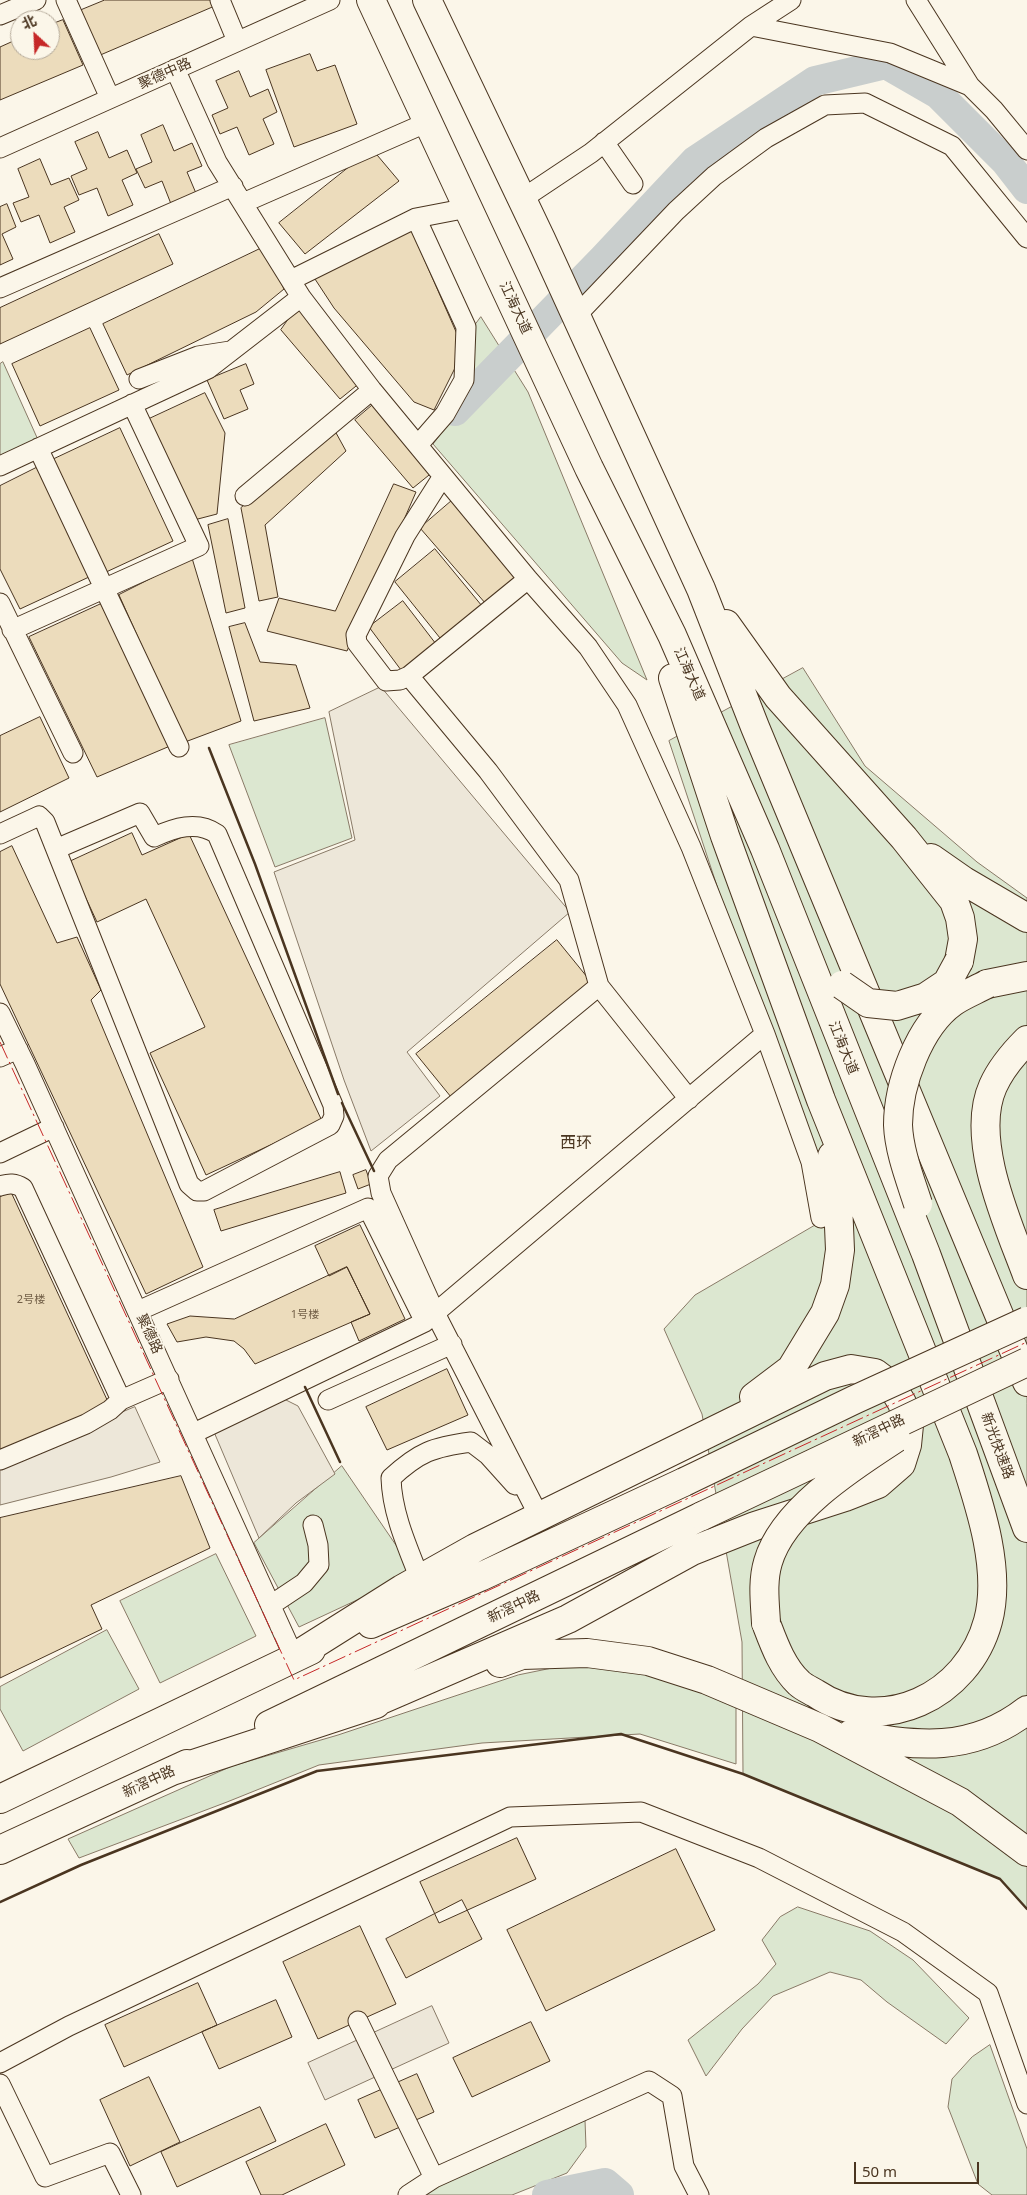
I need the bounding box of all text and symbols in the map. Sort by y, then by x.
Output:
north arrow [10,10,60,60]
text: 北 [19,10,39,33]
street label: 聚德中路 [136,55,194,93]
street label: 江海大道 [496,279,534,337]
street label: 江海大道 [670,645,708,703]
street label: 江海大道 [825,1019,861,1077]
district label: 西环 [560,1133,592,1153]
house number: 2号楼 [17,1293,45,1307]
house number: 1号楼 [291,1308,319,1322]
street label: 聚德路 [133,1311,165,1357]
street label: 新光快速路 [977,1410,1017,1482]
street label: 新滘中路 [850,1411,908,1451]
street label: 新滘中路 [485,1587,543,1627]
street label: 新滘中路 [120,1763,178,1801]
scale bar [857,2152,982,2184]
text: 50 m [862,2161,897,2181]

